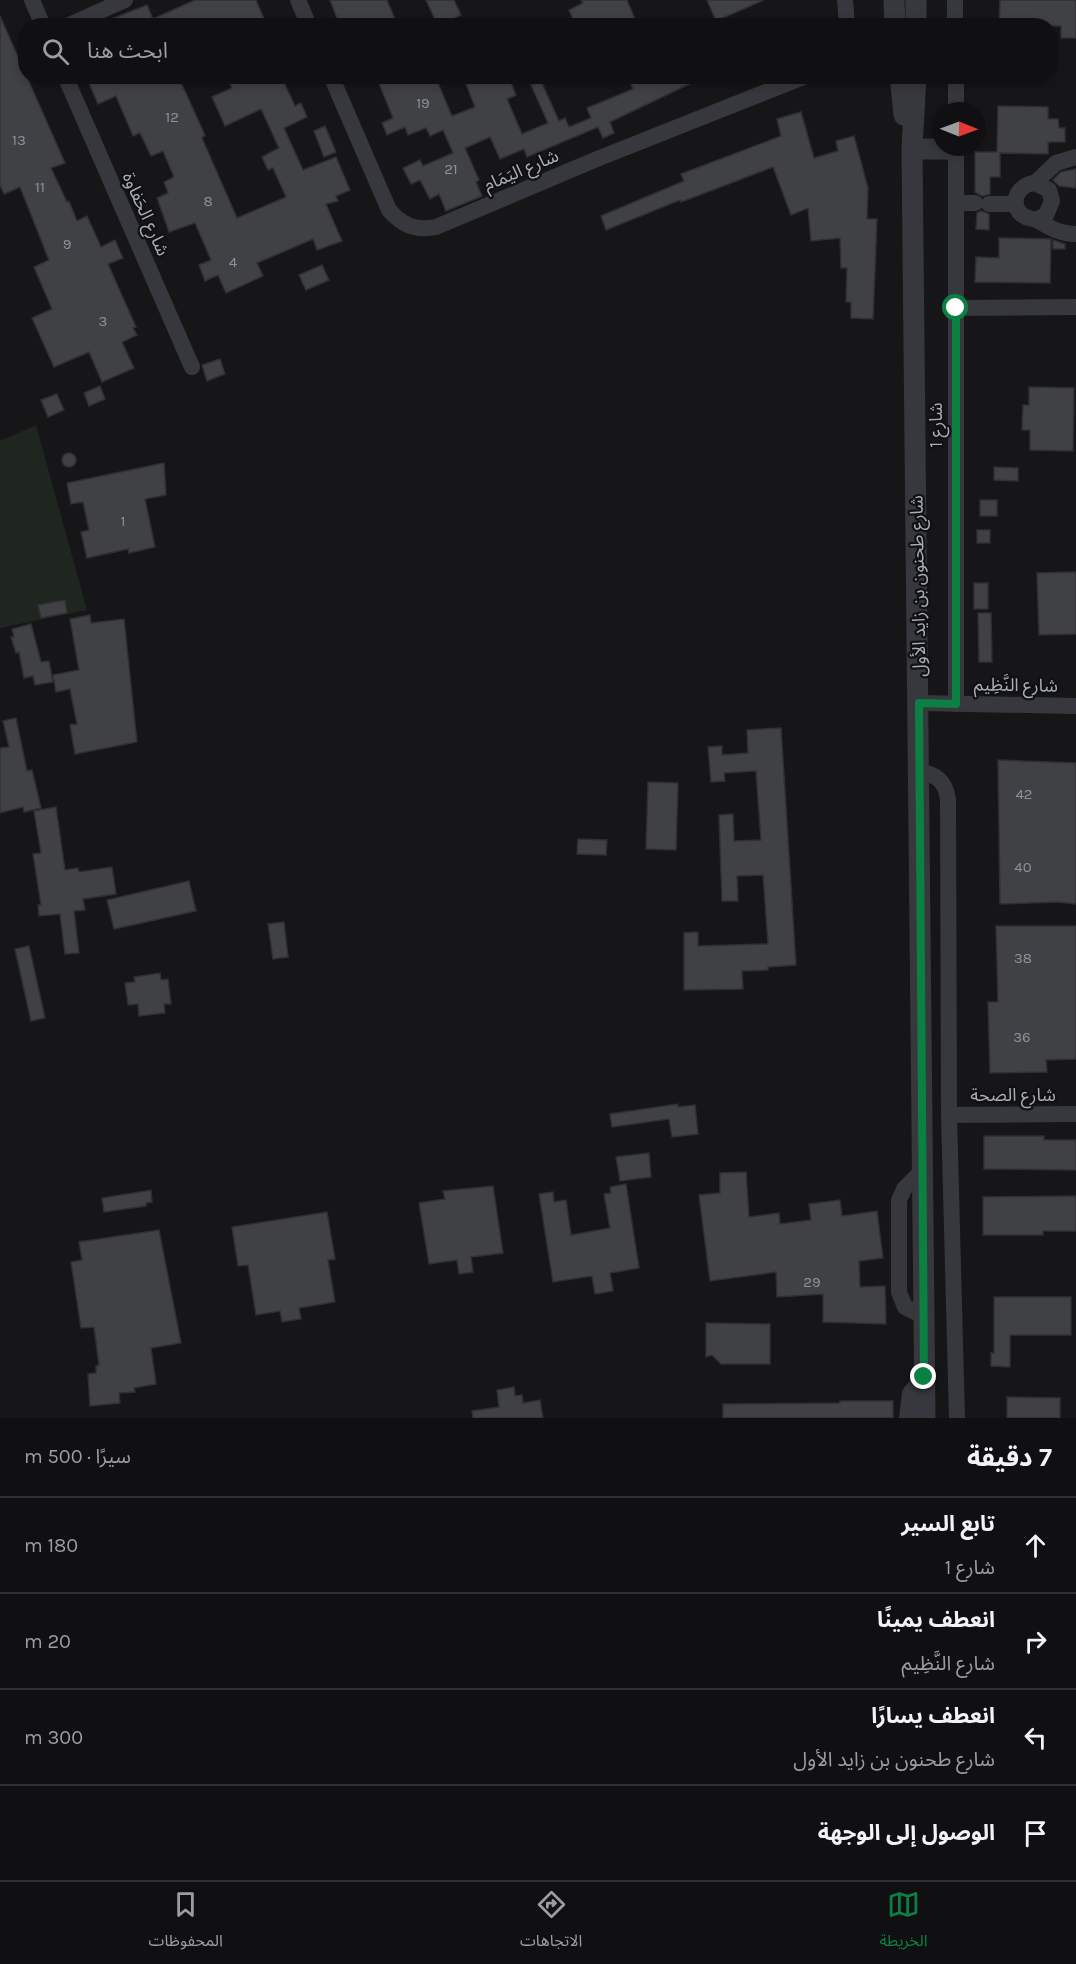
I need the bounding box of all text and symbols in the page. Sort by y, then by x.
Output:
search box [18,18,1058,84]
icon: search [39,35,72,68]
text: ابحث هنا [87,38,168,64]
house number: 19 [416,94,430,112]
north arrow [932,102,986,156]
house number: 12 [165,108,179,126]
house number: 13 [12,131,26,149]
street label: شارع اليَمَام [480,144,563,198]
house number: 21 [444,160,458,178]
street label: شارع الحَفاوة [115,169,174,260]
house number: 11 [35,178,45,196]
house number: 8 [203,192,213,210]
house number: 9 [63,235,71,253]
house number: 4 [229,253,238,271]
route start [942,294,968,320]
house number: 3 [99,312,107,330]
street label: شارع 1 [925,402,950,448]
street label: شارع طحنون بن زايد الأول [905,495,934,677]
house number: 1 [121,512,125,530]
street label: شارع النَّظِيم [974,672,1058,700]
house number: 42 [1015,785,1033,803]
house number: 40 [1014,858,1032,876]
house number: 38 [1014,949,1032,967]
house number: 36 [1013,1028,1031,1046]
street label: شارع الصحة [970,1084,1056,1109]
house number: 29 [803,1273,821,1291]
route end [910,1363,936,1389]
text: 7 دقيقة [967,1442,1052,1473]
text: سيرًا · 500 m [24,1445,131,1468]
text: تابع السير [901,1511,995,1537]
icon: ahead [1019,1529,1052,1562]
text: 180 m [24,1534,78,1557]
text: شارع 1 [945,1556,995,1579]
text: انعطف يمينًا [877,1607,995,1633]
icon: right [1019,1625,1052,1658]
text: 20 m [24,1630,71,1653]
text: شارع النَّظِيم [902,1652,995,1675]
text: انعطف يسارًا [871,1703,995,1729]
icon: left [1019,1721,1052,1754]
text: 300 m [24,1726,83,1749]
text: شارع طحنون بن زايد الأول [793,1748,995,1771]
icon: arrive [1019,1817,1052,1850]
text: الوصول إلى الوجهة [818,1820,995,1846]
tab: المحفوظات [149,1888,223,1958]
tab: الاتجاهات [520,1888,582,1958]
tab: الخريطة [880,1888,927,1958]

